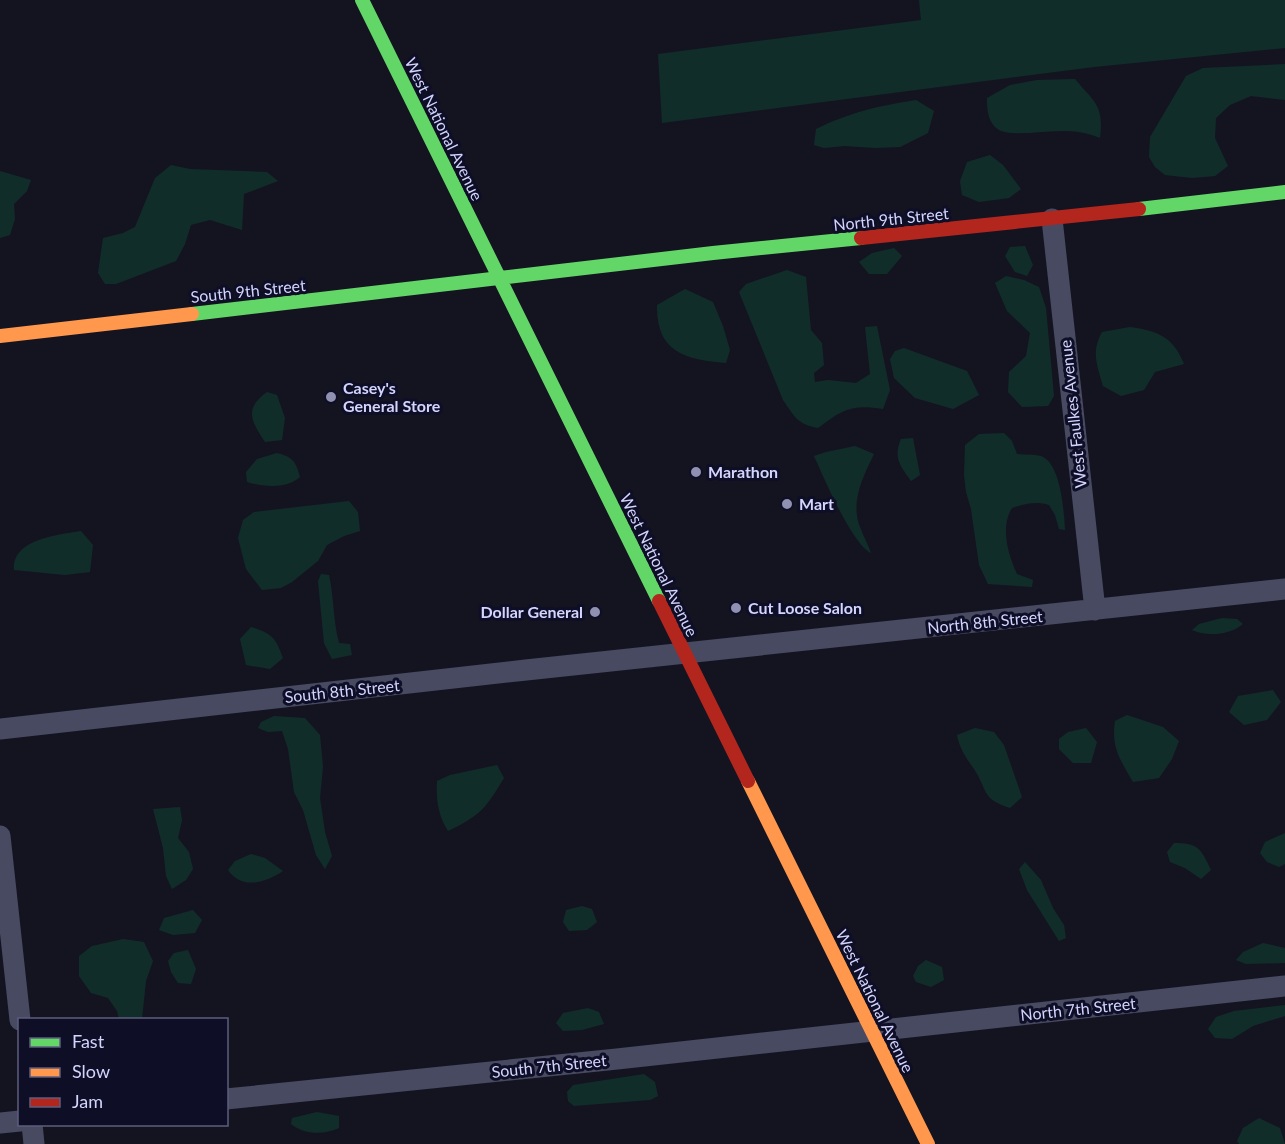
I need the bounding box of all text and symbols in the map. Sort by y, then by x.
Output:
street label: West National Avenue [402,54,487,203]
street label: North 9th Street [832,203,950,234]
street label: South 9th Street [189,275,307,306]
street label: West Faulkes Avenue [1055,339,1090,489]
place label: Casey's General Store [343,378,441,415]
marker: Casey's General Store [324,390,338,404]
place label: Marathon [708,462,778,481]
marker: Marathon [689,465,703,479]
street label: West National Avenue [617,490,702,639]
place label: Mart [799,494,834,513]
marker: Mart [780,497,794,511]
place label: Cut Loose Salon [748,598,862,617]
marker: Cut Loose Salon [729,601,743,615]
place label: Dollar General [481,602,583,621]
marker: Dollar General [588,605,602,619]
street label: North 8th Street [926,606,1044,637]
street label: South 8th Street [283,675,401,706]
street label: West National Avenue [833,926,918,1075]
street label: North 7th Street [1019,993,1137,1024]
legend [18,1018,228,1126]
text: Fast [72,1030,105,1052]
street label: South 7th Street [490,1050,608,1081]
text: Slow [72,1060,110,1082]
text: Jam [72,1090,103,1112]

